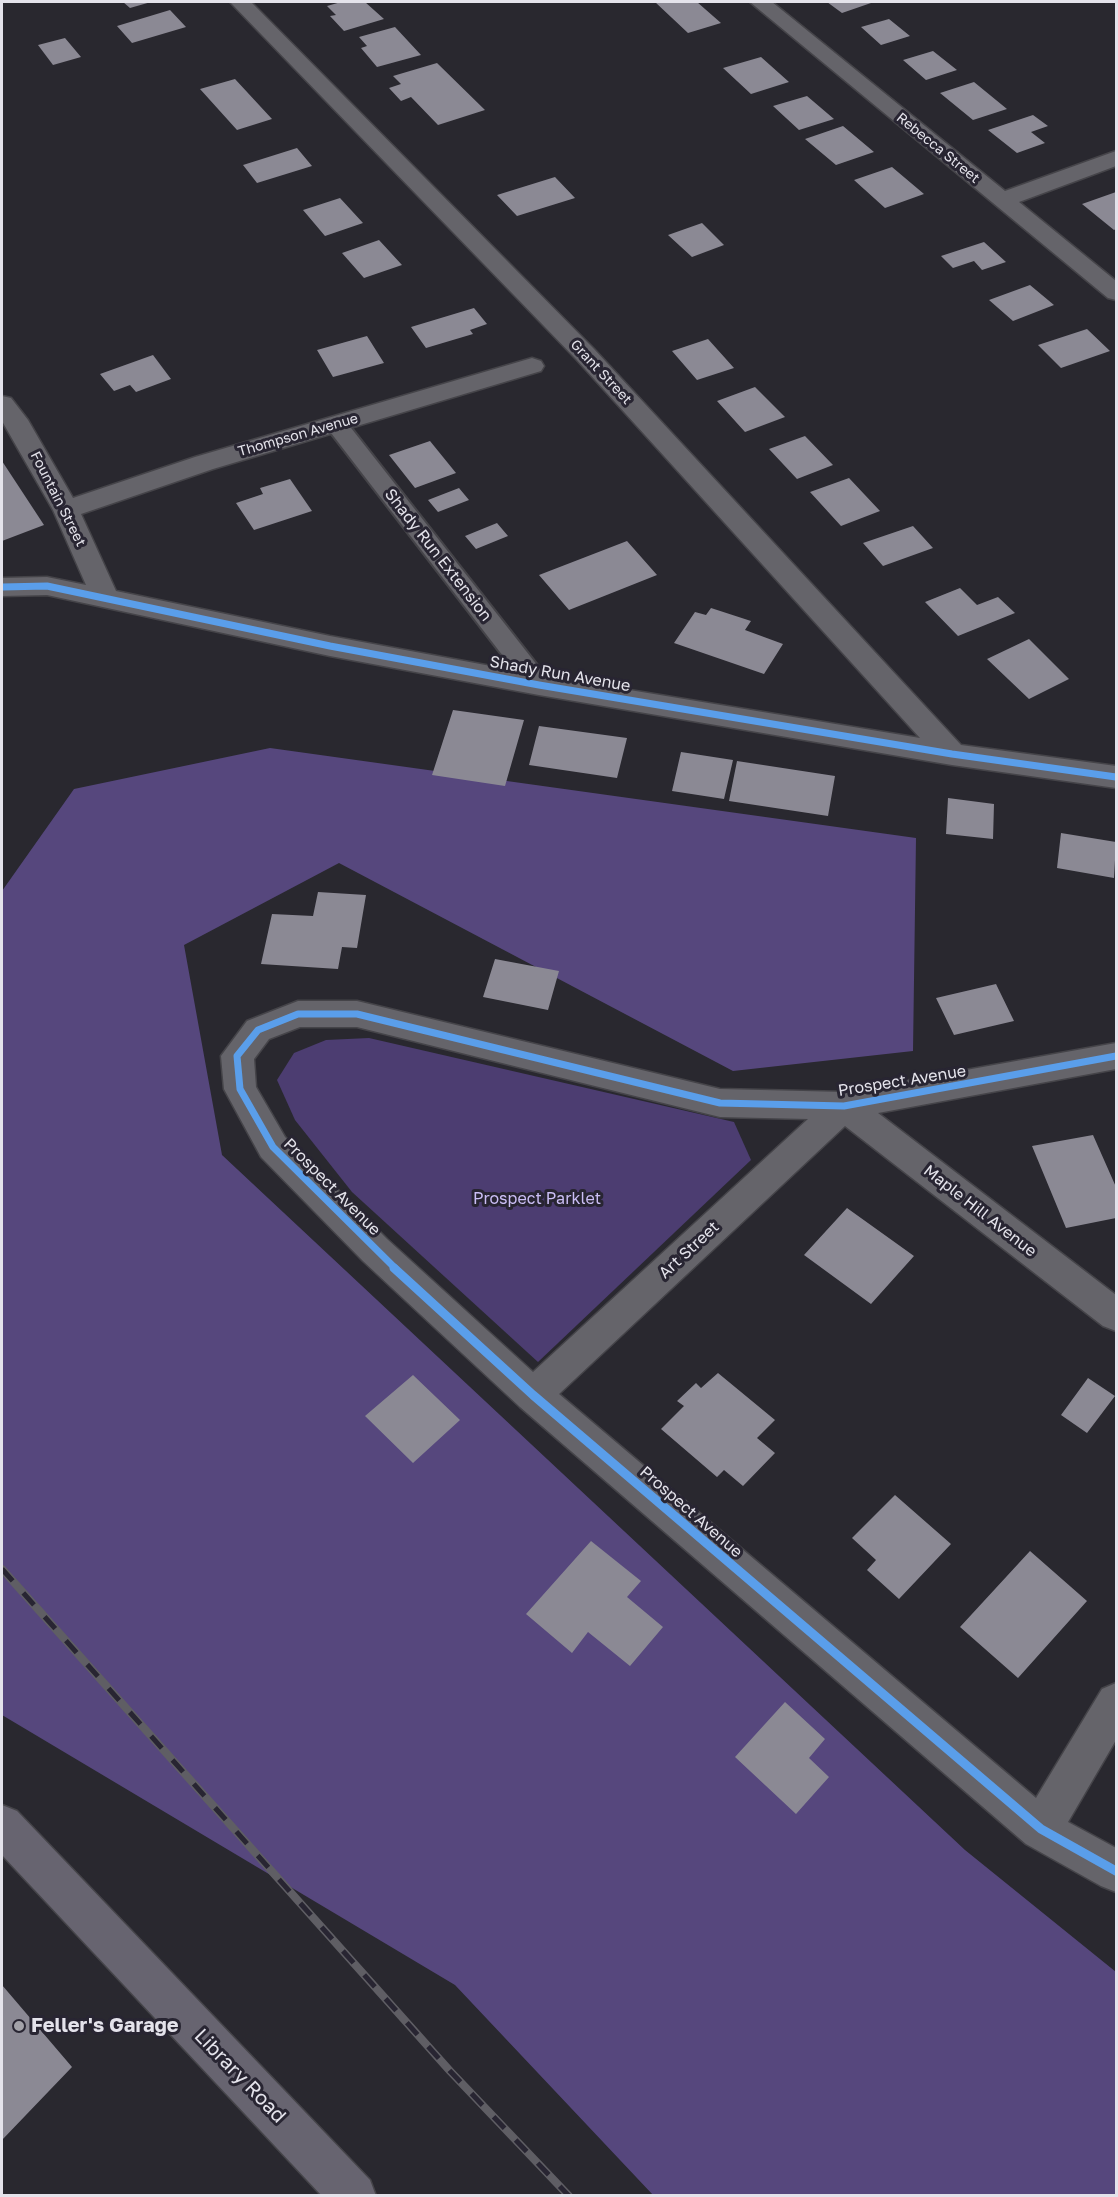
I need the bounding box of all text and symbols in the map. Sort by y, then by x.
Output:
street label: Rebecca Street [893,109,983,187]
street label: Grant Street [567,336,635,408]
street label: Thompson Avenue [236,410,360,460]
street label: Fountain Street [27,449,89,549]
street label: Shady Run Extension [380,485,496,625]
street label: Shady Run Avenue [488,652,632,696]
street label: Prospect Avenue [837,1061,967,1101]
street label: Prospect Avenue [279,1134,385,1240]
street label: Maple Hill Avenue [920,1161,1040,1261]
park label: Prospect Parklet [473,1189,601,1209]
street label: Art Street [655,1217,723,1283]
street label: Prospect Avenue [636,1462,746,1562]
place label: Feller's Garage [31,2014,179,2038]
marker: Feller's Garage [12,2019,26,2033]
street label: Library Road [189,2024,291,2128]

